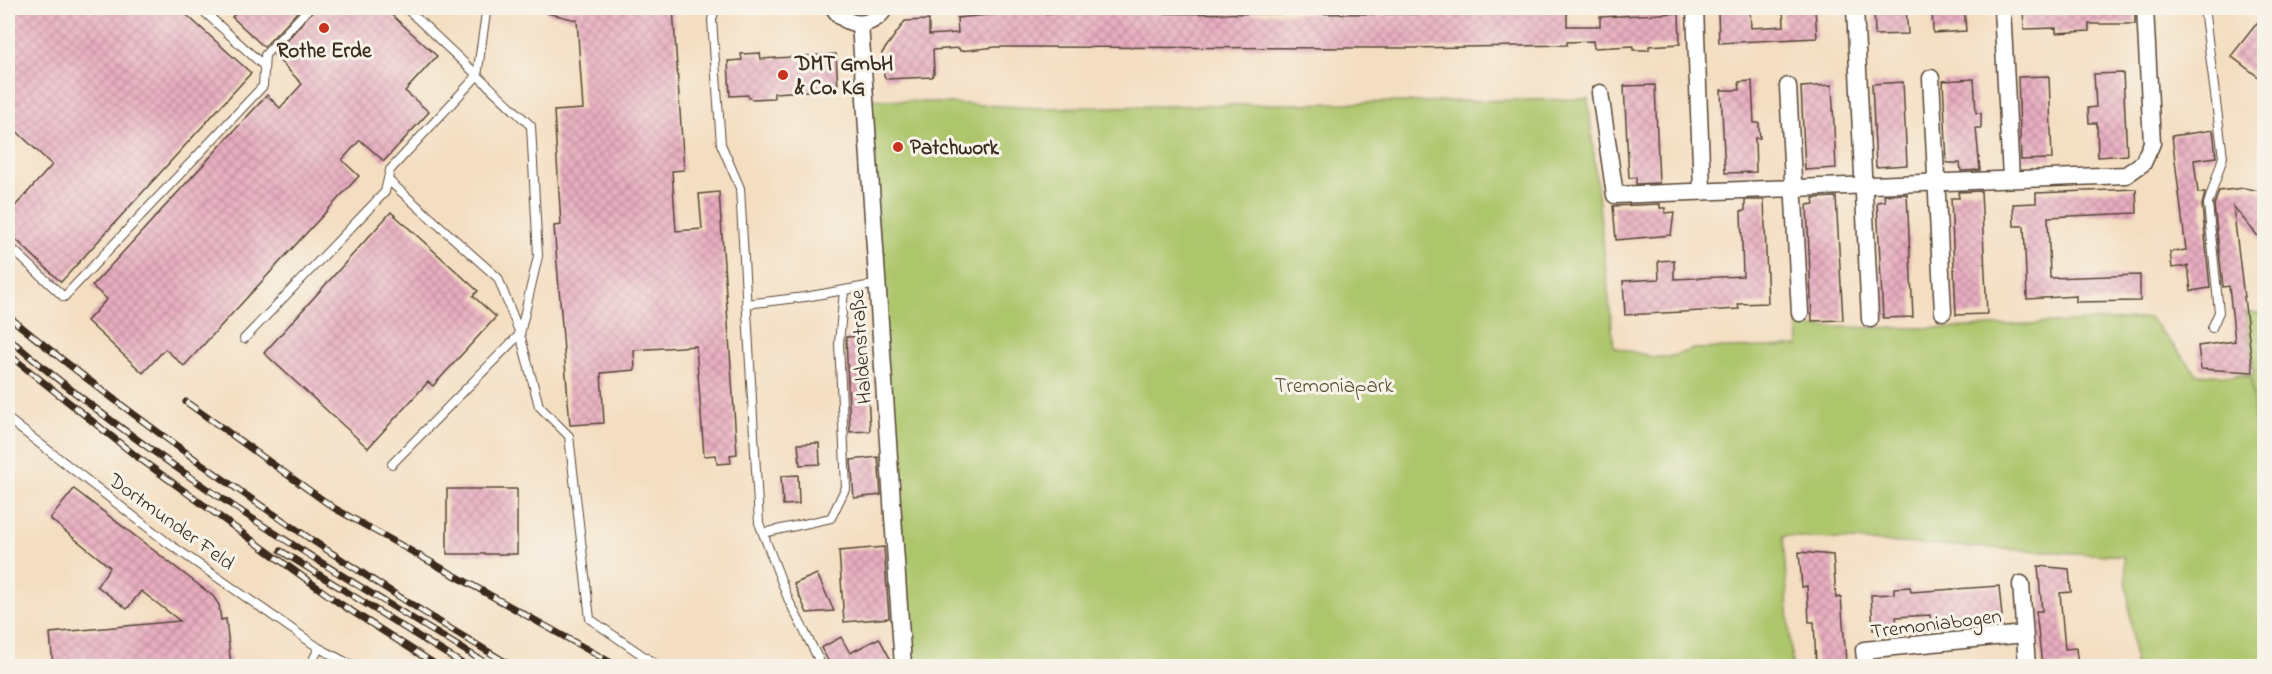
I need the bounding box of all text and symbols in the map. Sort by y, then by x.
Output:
marker: Rothe Erde [317,21,331,35]
place label: Rothe Erde [277,37,372,67]
place label: DMT GmbH & Co. KG [794,50,893,104]
marker: DMT GmbH & Co. KG [776,68,790,82]
place label: Patchwork [910,134,1000,164]
marker: Patchwork [891,140,905,154]
street label: Haldenstraße [843,288,881,405]
park label: Tremoniapark [1274,372,1394,402]
street label: Dortmunder Feld [101,466,240,579]
street label: Tremoniabogen [1869,602,2004,650]

